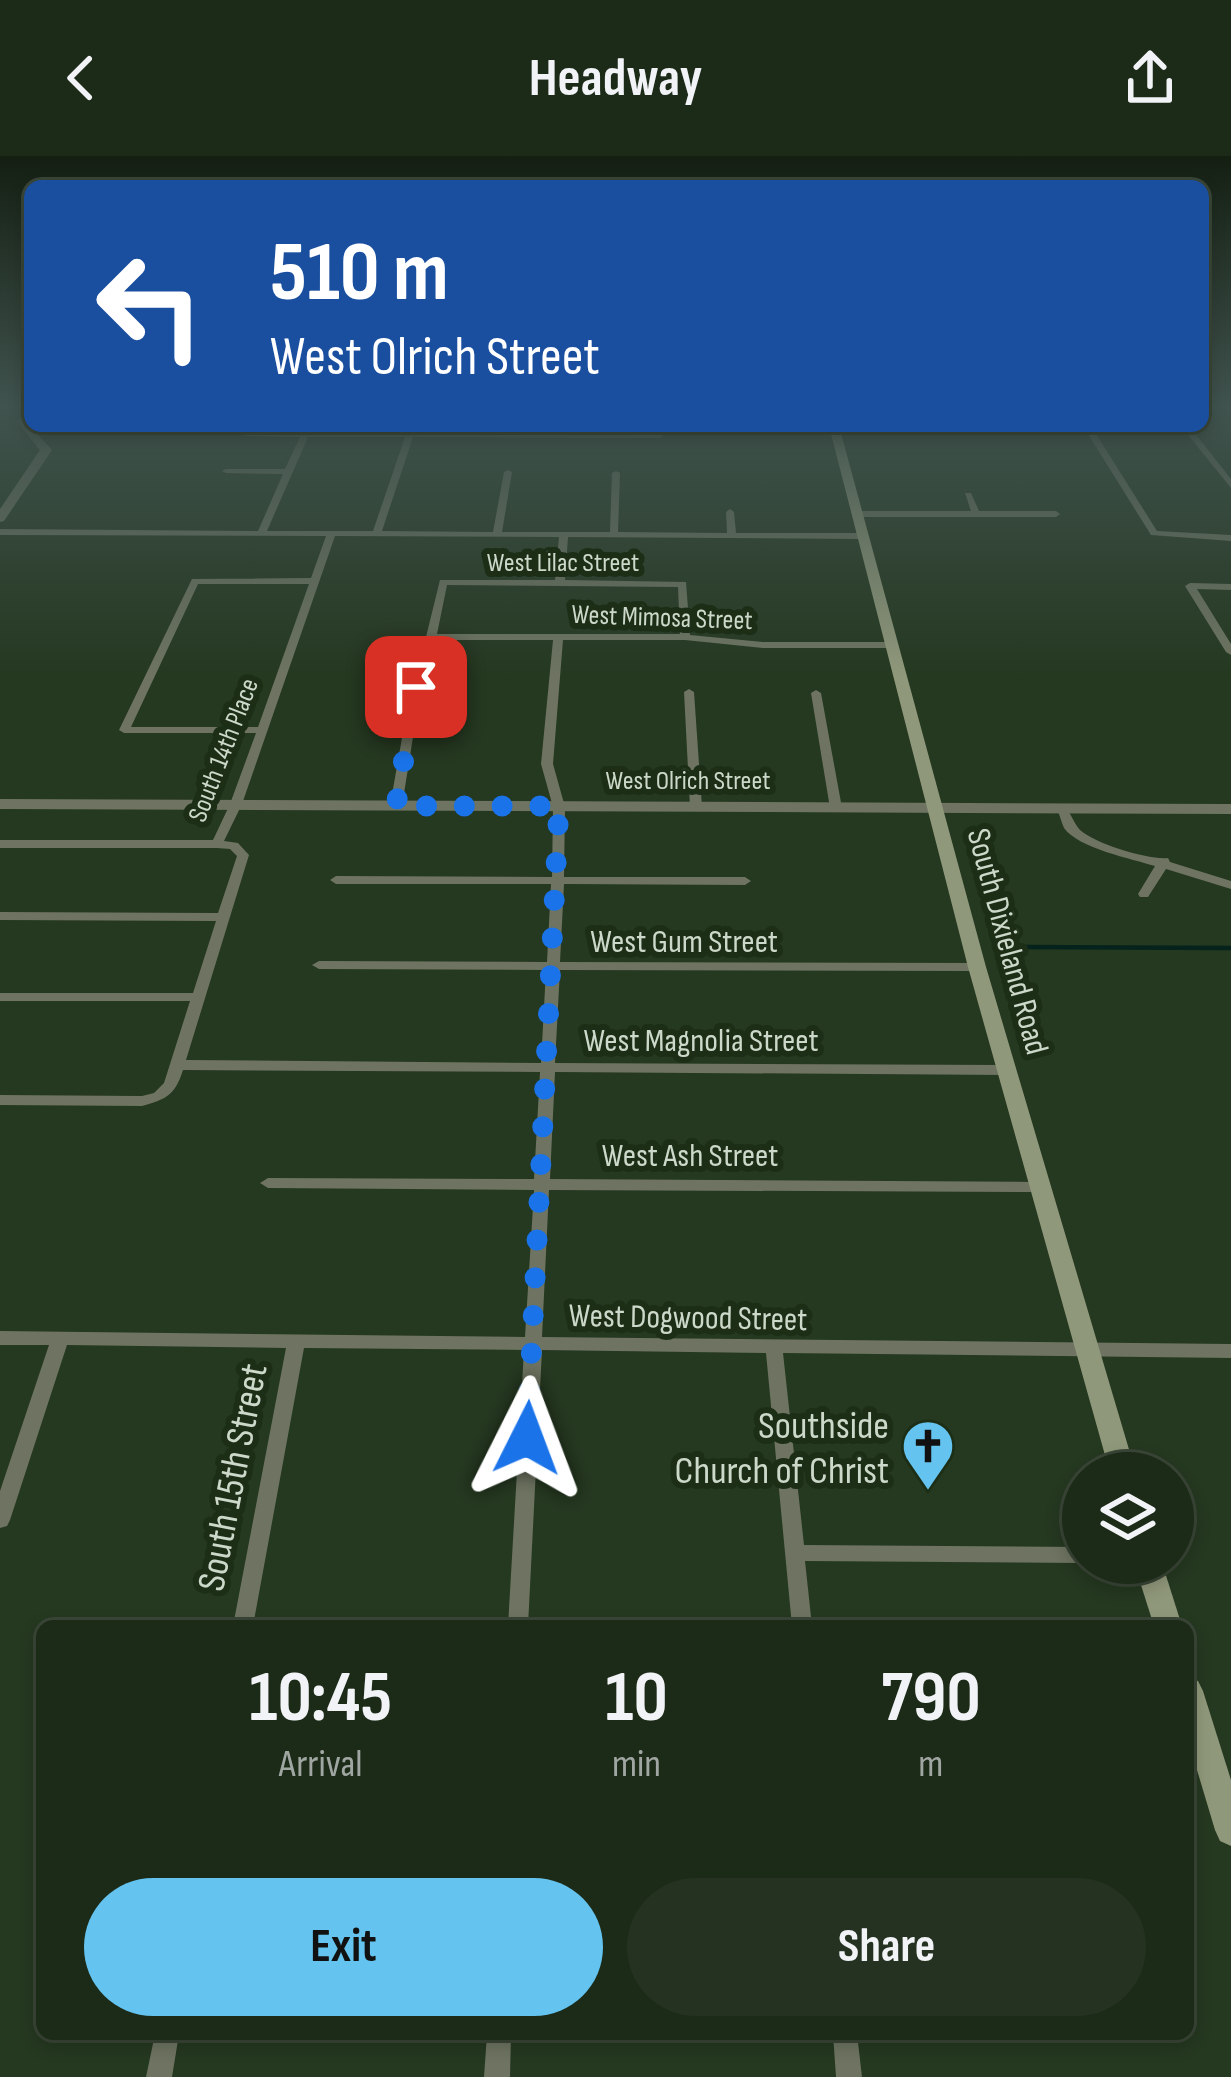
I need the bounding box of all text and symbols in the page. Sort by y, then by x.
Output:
icon: back [48,45,114,111]
icon: share [1117,45,1183,111]
text: Headway [529,46,702,111]
text: 510 m [270,223,449,324]
icon: left [72,228,228,384]
text: West Olrich Street [270,325,600,390]
street label: West Lilac Street [487,547,639,579]
street label: West Mimosa Street [571,599,753,637]
pin [365,636,467,738]
icon: arrive [383,654,449,720]
street label: South 14th Place [182,674,266,827]
street label: West Olrich Street [606,765,770,797]
street label: South Dixieland Road [958,824,1056,1059]
street label: West Gum Street [590,922,778,962]
street label: West Magnolia Street [583,1021,819,1061]
street label: West Ash Street [602,1136,778,1176]
street label: West Dogwood Street [568,1296,808,1340]
street label: South 15th Street [188,1360,278,1595]
position arrow [464,1375,590,1501]
place label: Southside Church of Christ [675,1403,889,1495]
church icon: Southside Church of Christ [900,1418,956,1492]
map controls [1062,1452,1194,1584]
button: layers [1062,1452,1194,1584]
text: 10:45 [249,1655,392,1742]
text: 10 [605,1655,668,1742]
text: 790 [881,1655,981,1742]
text: Arrival [279,1741,363,1788]
text: min [612,1741,661,1788]
text: m [918,1741,943,1788]
button: Exit [84,1878,603,2016]
button: Share [627,1878,1146,2016]

